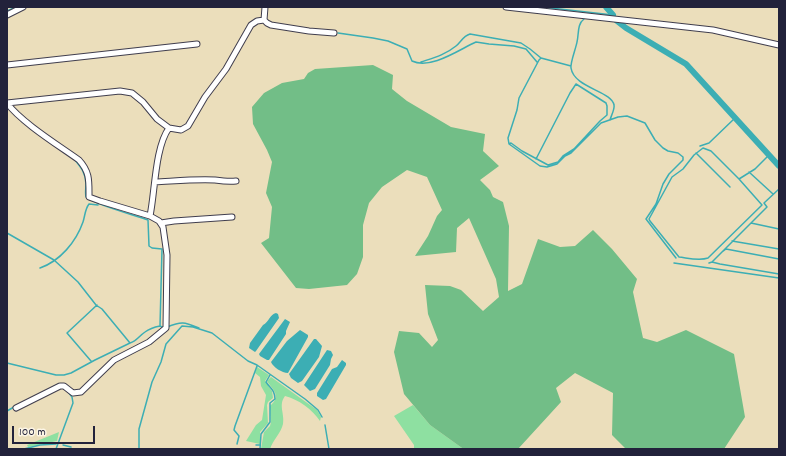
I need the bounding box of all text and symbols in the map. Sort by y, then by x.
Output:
scale bar [14,418,97,444]
text: 100 m [19,424,46,441]

